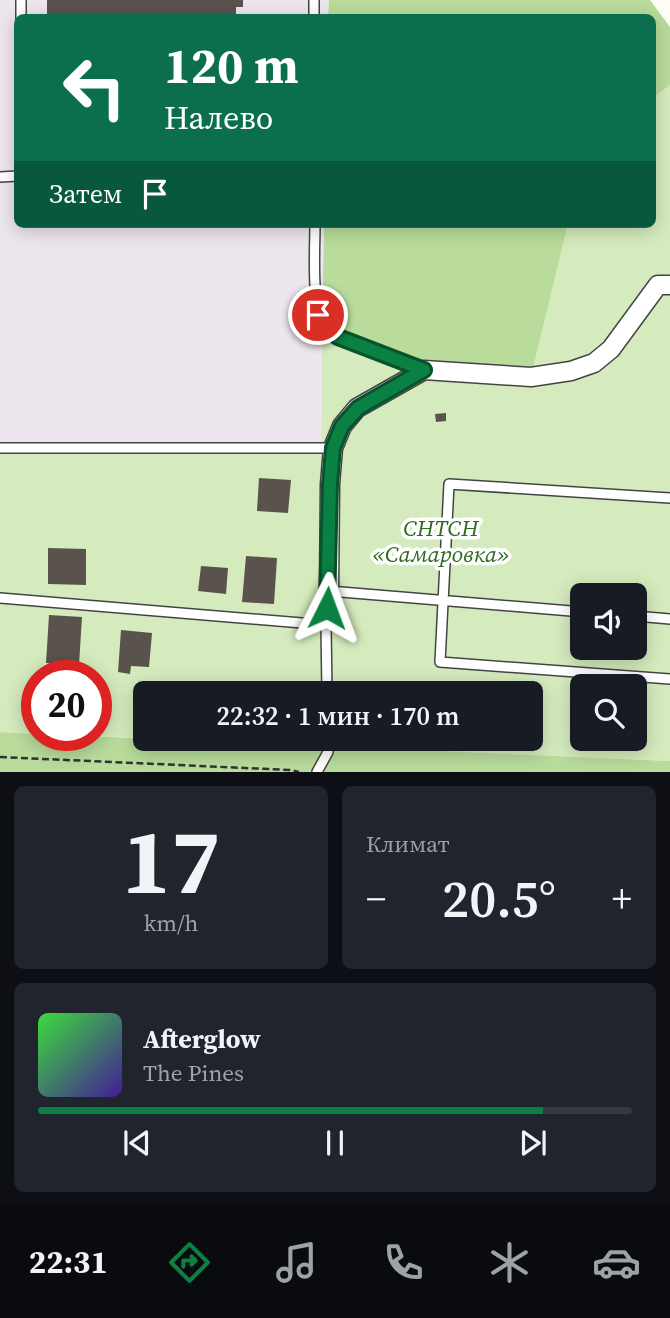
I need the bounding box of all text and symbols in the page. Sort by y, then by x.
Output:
text: 120 m [164,32,299,99]
icon: left [49,42,140,133]
text: Налево [164,96,273,140]
icon: arrive [136,175,174,213]
text: Затем [49,176,122,212]
pin [288,285,348,345]
icon: arrive [299,296,337,334]
park label: СНТСН «Самаровка» [372,512,510,570]
position arrow [290,571,364,645]
map controls [570,583,647,751]
button: sound [570,583,647,660]
speed limit sign: 20 [21,660,112,751]
button: search [570,674,647,751]
text: 22:32 · 1 мин · 170 m [217,698,459,734]
text: 17 [122,799,220,923]
text: Климат [366,828,450,860]
text: 20.5° [442,863,556,934]
text: − [366,873,386,925]
text: + [612,873,632,925]
text: km/h [144,907,198,939]
text: Afterglow [143,1021,261,1057]
text: The Pines [143,1057,244,1089]
icon: previous [118,1124,156,1162]
icon: pause [316,1124,354,1162]
icon: next [514,1124,552,1162]
icon: directions [165,1238,214,1287]
icon: music [272,1238,321,1287]
icon: phone [379,1238,428,1287]
icon: climate [485,1238,534,1287]
icon: car [592,1238,641,1287]
text: 22:31 [29,1240,108,1284]

